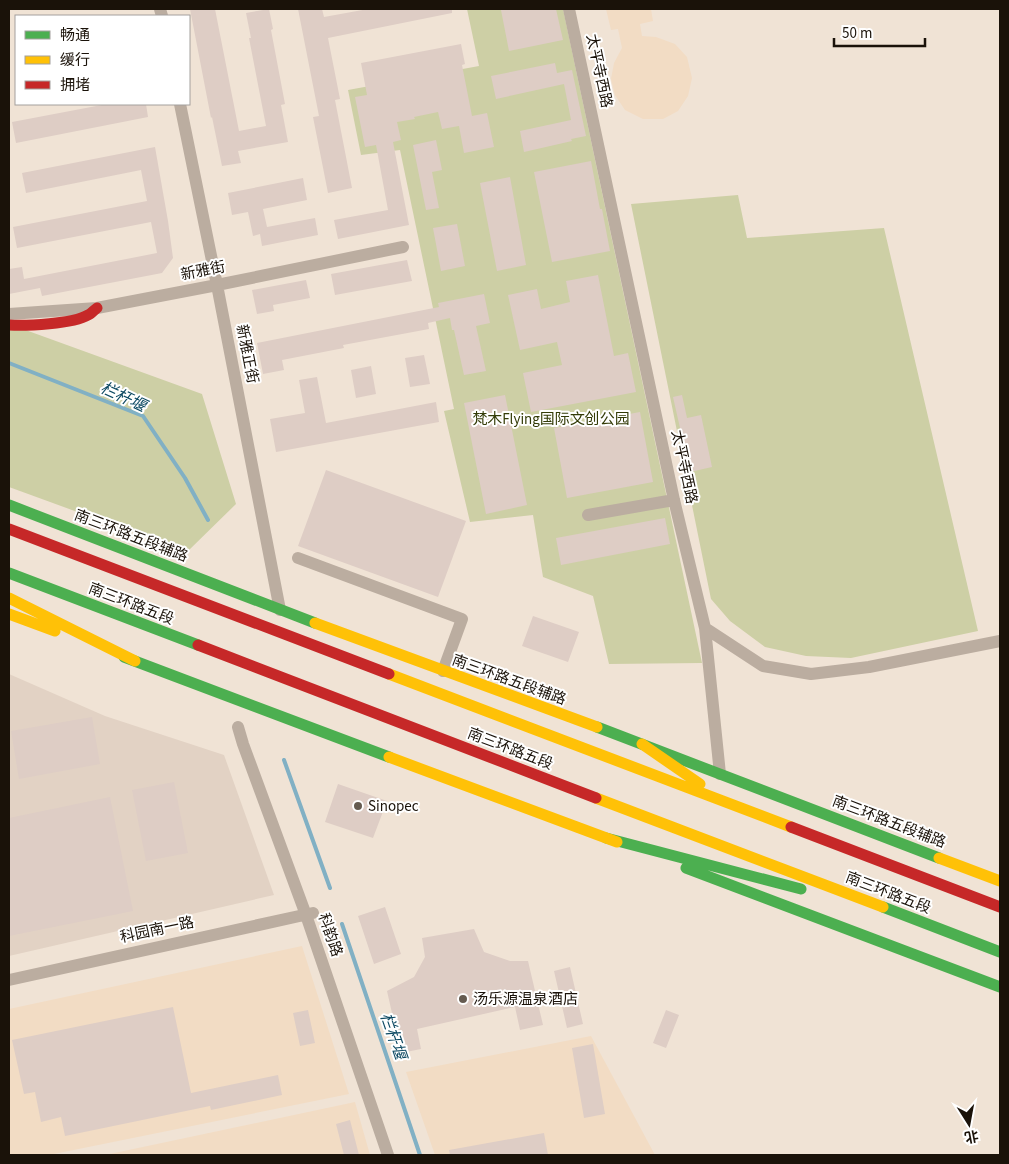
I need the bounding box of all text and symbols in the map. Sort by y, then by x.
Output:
legend [15,15,190,105]
scale bar [834,15,925,47]
text: 50 m [842,23,872,44]
text: 畅通 [60,25,90,46]
street label: 太平寺西路 [581,32,617,110]
text: 缓行 [60,50,90,71]
text: 拥堵 [60,75,90,96]
street label: 新雅街 [179,256,227,286]
street label: 新雅正街 [231,323,263,385]
water label: 栏杆堰 [97,377,152,418]
park label: 梵木Flying国际文创公园 [472,409,630,430]
street label: 太平寺西路 [666,428,702,506]
street label: 南三环路五段辅路 [71,505,191,567]
street label: 南三环路五段 [85,578,177,630]
street label: 南三环路五段辅路 [449,650,569,710]
street label: 南三环路五段 [464,723,556,775]
street label: 南三环路五段辅路 [829,791,949,853]
place label: Sinopec [368,796,419,817]
marker: Sinopec [352,800,364,812]
street label: 南三环路五段 [842,867,934,919]
street label: 科韵路 [313,910,347,960]
street label: 科园南一路 [118,912,196,948]
place label: 汤乐源温泉酒店 [473,989,578,1010]
marker: 汤乐源温泉酒店 [457,993,469,1005]
water label: 栏杆堰 [375,1010,412,1065]
north arrow [944,1099,994,1149]
text: 北 [963,1125,980,1147]

